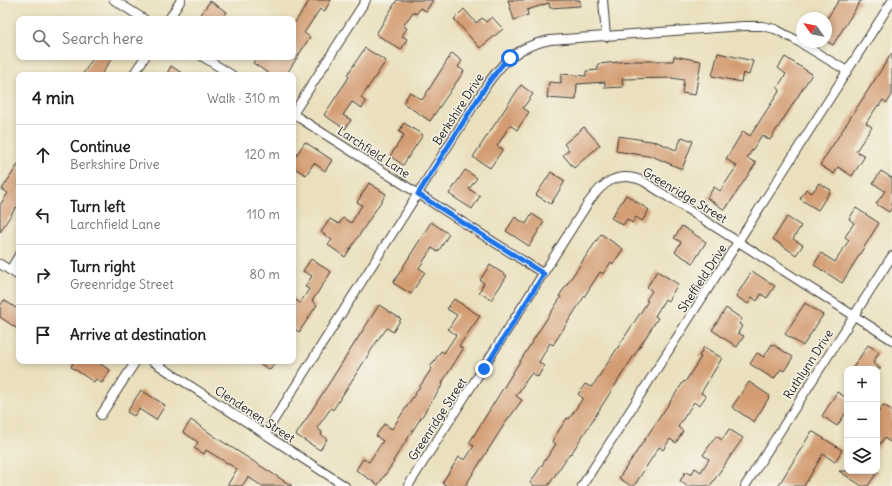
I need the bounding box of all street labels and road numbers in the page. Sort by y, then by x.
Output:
street label: Berkshire Drive [429,70,487,148]
street label: Larchfield Lane [335,123,413,181]
street label: Greenridge Street [640,164,730,226]
street label: Sheffield Drive [674,241,730,315]
street label: Ruthlynn Drive [780,326,836,402]
street label: Greenridge Street [405,375,469,463]
street label: Clendenen Street [212,382,298,446]

